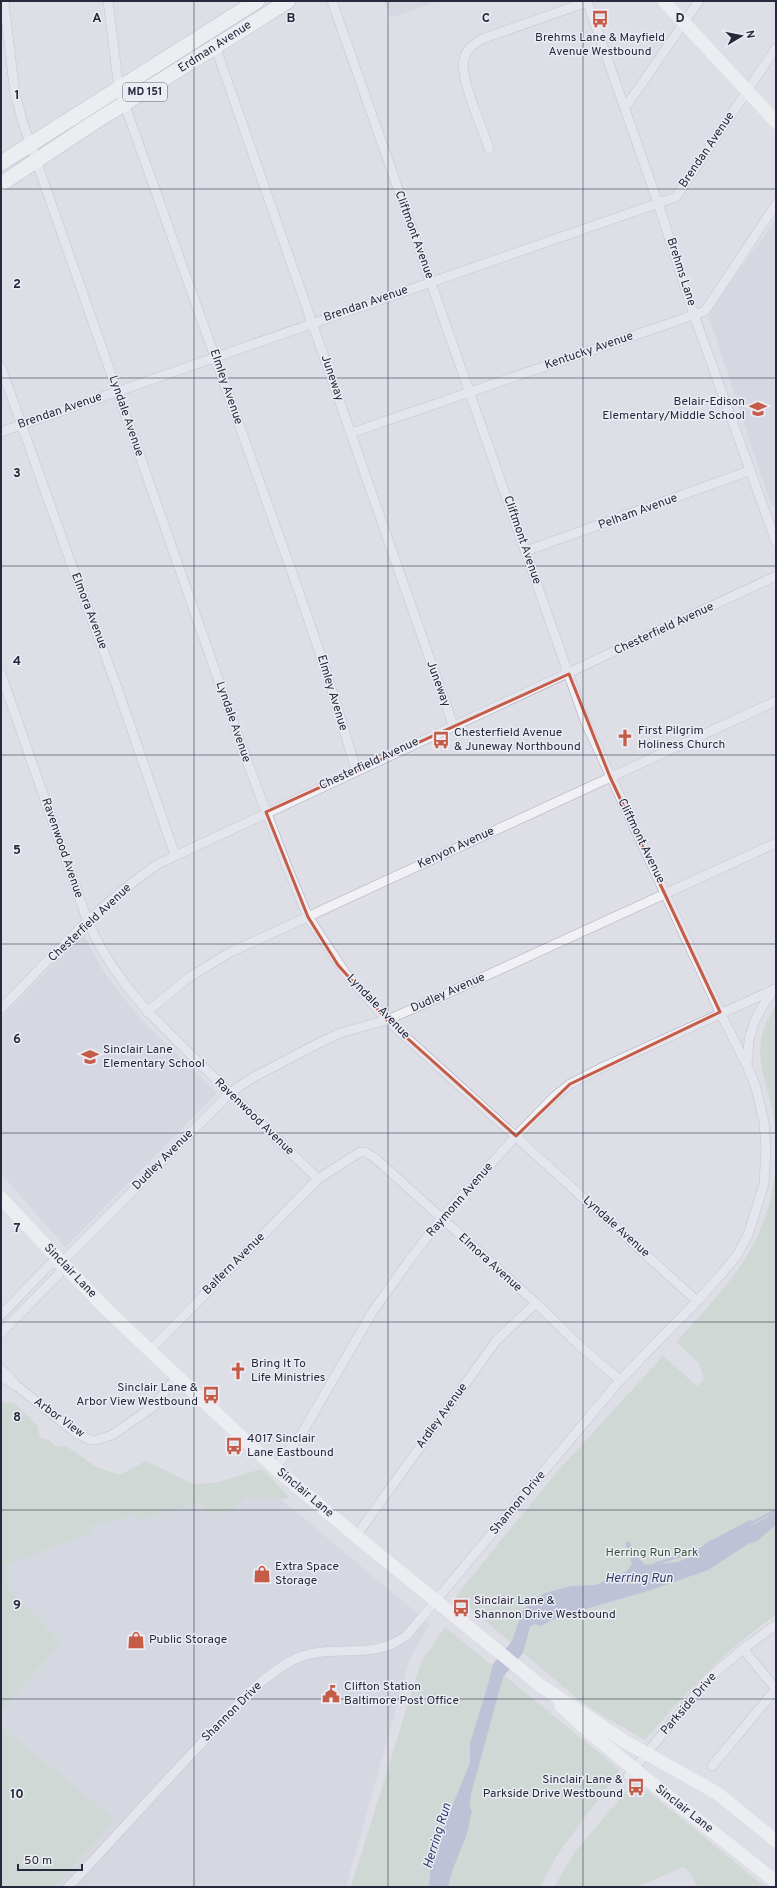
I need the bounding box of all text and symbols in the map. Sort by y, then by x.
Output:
bus stop icon: Brehms Lane & Mayfield Avenue Westbound [590,9,610,29]
text: A [92,11,102,27]
text: B [287,11,296,27]
text: C [482,11,490,27]
text: D [675,11,685,27]
north arrow [721,16,761,56]
street label: Erdman Avenue [175,17,255,77]
text: N [742,29,757,40]
place label: Brehms Lane & Mayfield Avenue Westbound [535,30,665,60]
road number: MD 151 [123,83,167,101]
text: 1 [14,88,20,104]
street label: Brendan Avenue [676,109,738,191]
street label: Cliftmont Avenue [391,189,437,281]
street label: Brehms Lane [662,236,700,308]
text: 2 [13,277,21,293]
street label: Brendan Avenue [322,282,410,326]
street label: Kentucky Avenue [543,328,635,374]
street label: Elmley Avenue [206,347,246,427]
street label: Juneway [317,353,347,403]
street label: Lyndale Avenue [105,373,147,459]
street label: Brendan Avenue [16,389,104,433]
place label: Belair-Edison Elementary/Middle School [602,394,745,424]
school or university icon: Belair-Edison Elementary/Middle School [748,399,768,419]
text: 3 [13,466,21,482]
street label: Pelham Avenue [596,490,680,534]
street label: Cliftmont Avenue [499,494,545,586]
street label: Elmora Avenue [67,571,111,651]
street label: Chesterfield Avenue [612,599,716,659]
street label: Elmley Avenue [313,653,351,733]
text: 4 [13,654,21,670]
street label: Juneway [422,659,454,709]
street label: Lyndale Avenue [212,679,254,765]
place label: First Pilgrim Holiness Church [638,723,725,753]
place label: Chesterfield Avenue & Juneway Northbound [454,725,581,755]
church icon: First Pilgrim Holiness Church [615,728,635,748]
bus stop icon: Chesterfield Avenue & Juneway Northbound [431,730,451,750]
street label: Chesterfield Avenue [317,734,421,794]
street label: Ravenwood Avenue [37,796,87,900]
street label: Cliftmont Avenue [614,796,668,886]
street label: Kenyon Avenue [415,823,497,873]
text: 5 [13,843,21,859]
street label: Chesterfield Avenue [45,880,135,966]
street label: Dudley Avenue [408,969,488,1017]
street label: Lyndale Avenue [343,971,413,1043]
text: 6 [13,1032,21,1048]
place label: Sinclair Lane Elementary School [103,1042,205,1072]
school or university icon: Sinclair Lane Elementary School [80,1047,100,1067]
street label: Ravenwood Avenue [211,1075,297,1159]
street label: Dudley Avenue [129,1126,197,1194]
street label: Raymonn Avenue [423,1159,497,1241]
street label: Lyndale Avenue [579,1193,653,1261]
text: 7 [14,1221,21,1237]
street label: Balfern Avenue [200,1230,268,1298]
street label: Elmora Avenue [455,1230,525,1296]
street label: Sinclair Lane [40,1240,100,1302]
place label: Bring It To Life Ministries [251,1356,325,1386]
church icon: Bring It To Life Ministries [228,1361,248,1381]
place label: Sinclair Lane & Arbor View Westbound [76,1380,198,1410]
street label: Ardley Avenue [413,1380,471,1452]
bus stop icon: Sinclair Lane & Arbor View Westbound [201,1385,221,1405]
street label: Arbor View [30,1394,88,1442]
text: 8 [13,1410,21,1426]
place label: 4017 Sinclair Lane Eastbound [247,1431,334,1461]
bus stop icon: 4017 Sinclair Lane Eastbound [224,1436,244,1456]
street label: Sinclair Lane [273,1464,337,1522]
street label: Shannon Drive [486,1468,550,1538]
park label: Herring Run Park [606,1545,698,1561]
place label: Extra Space Storage [275,1559,339,1589]
shop icon: Extra Space Storage [252,1564,272,1584]
water label: Herring Run [605,1571,673,1587]
place label: Sinclair Lane & Shannon Drive Westbound [474,1593,616,1623]
text: 9 [13,1598,21,1614]
bus stop icon: Sinclair Lane & Shannon Drive Westbound [451,1598,471,1618]
shop icon: Public Storage [126,1630,146,1650]
place label: Public Storage [149,1632,227,1648]
street label: Parkside Drive [657,1669,721,1739]
street label: Shannon Drive [198,1678,266,1746]
place label: Clifton Station Baltimore Post Office [344,1679,459,1709]
public building icon: Clifton Station Baltimore Post Office [321,1684,341,1704]
place label: Sinclair Lane & Parkside Drive Westbound [483,1772,623,1802]
bus stop icon: Sinclair Lane & Parkside Drive Westbound [626,1777,646,1797]
street label: Sinclair Lane [652,1781,716,1837]
text: 10 [10,1787,24,1803]
water label: Herring Run [420,1801,456,1871]
scale bar [18,1846,82,1872]
text: 50 m [24,1853,52,1869]

